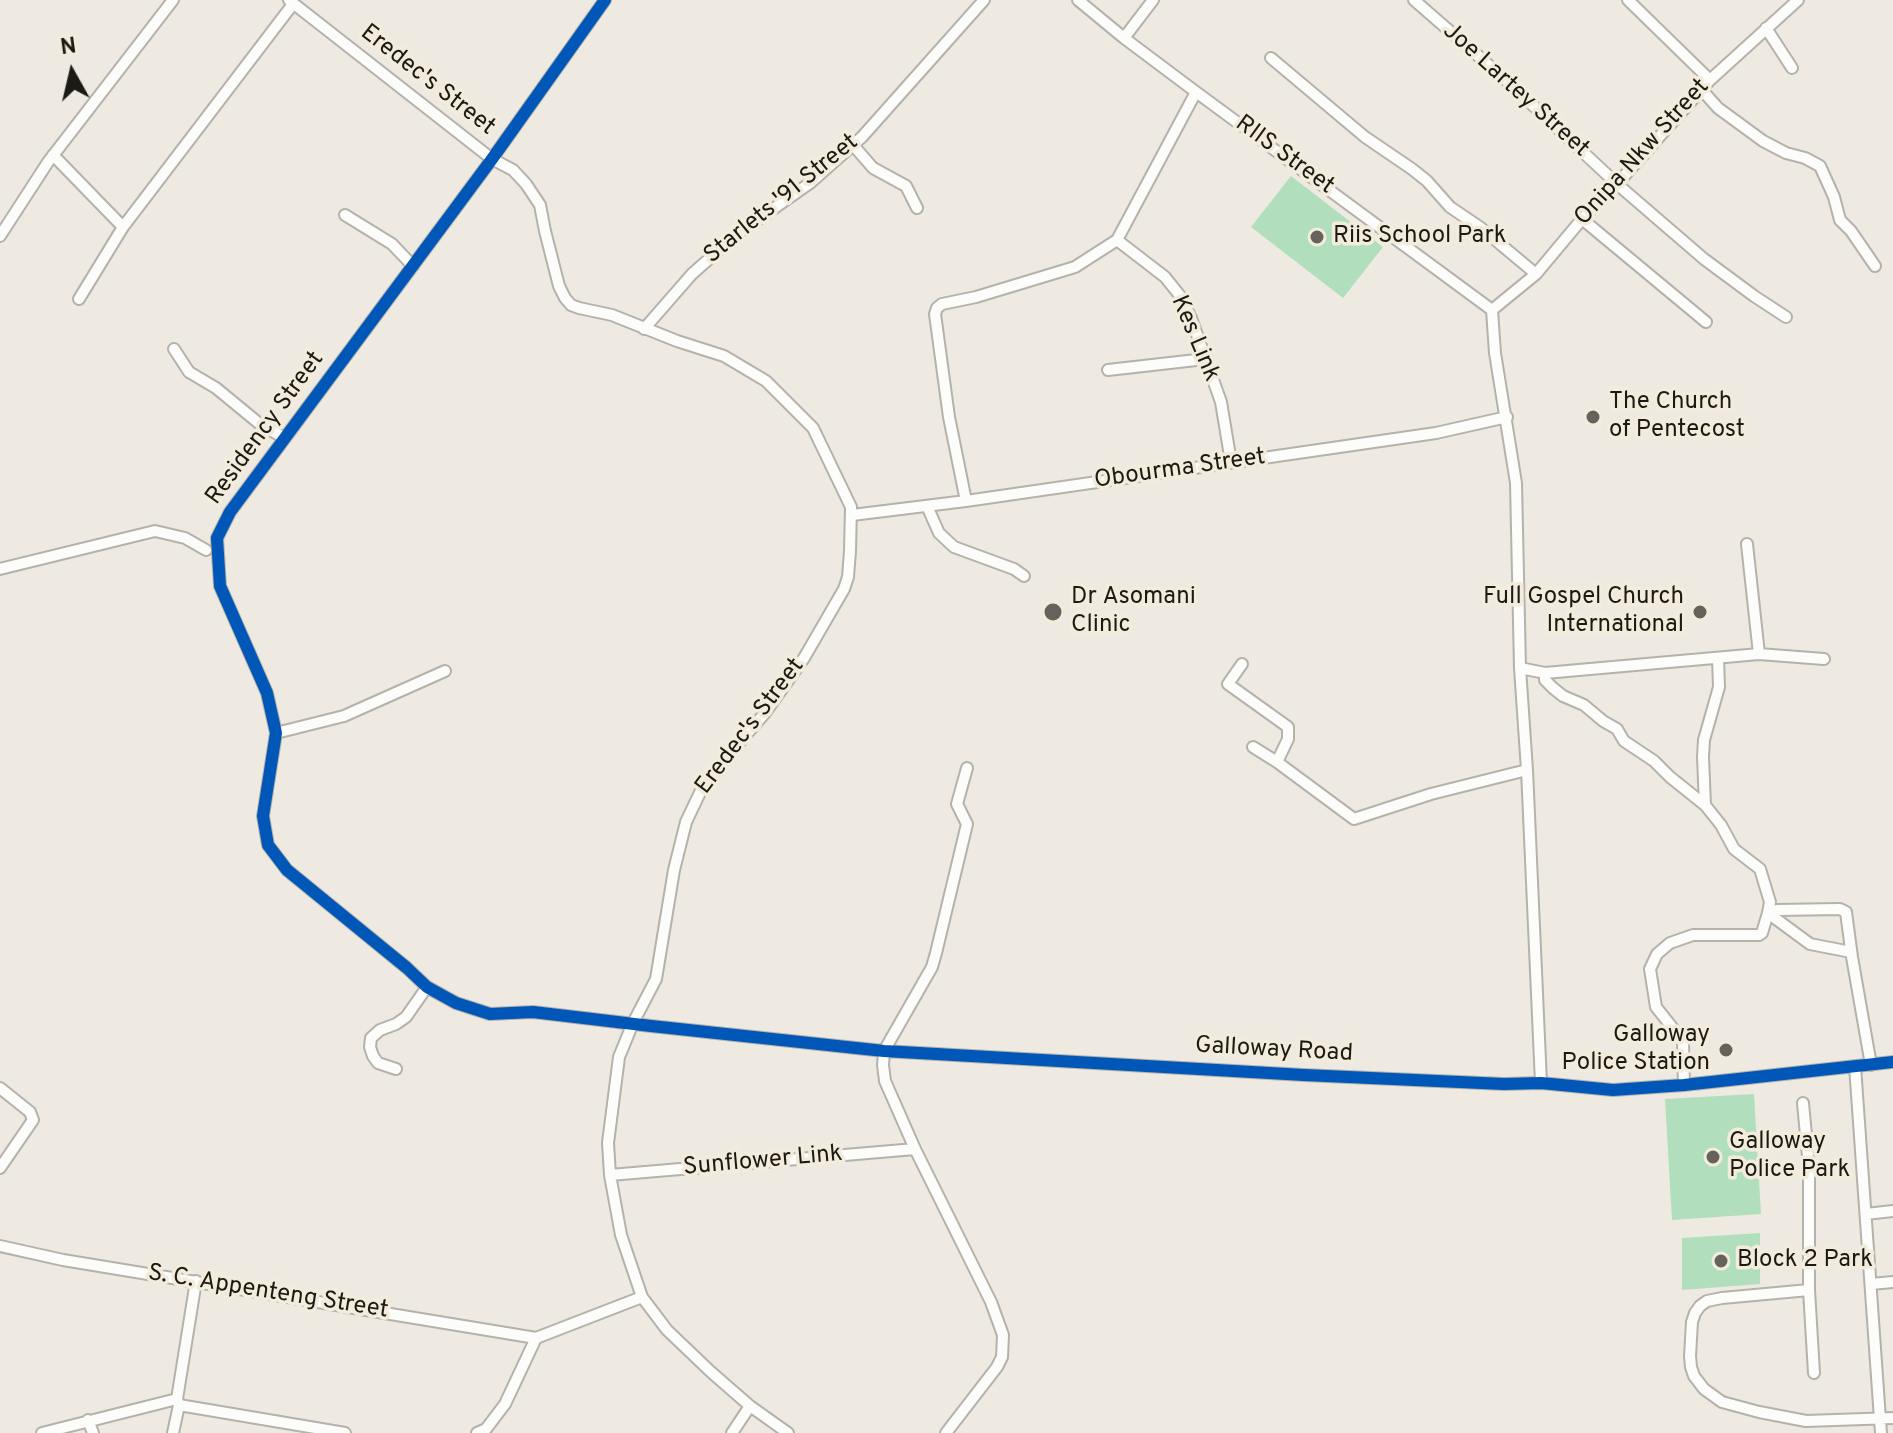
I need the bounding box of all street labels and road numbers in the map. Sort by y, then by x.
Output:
street label: Joe Lartey Street [1436,18,1594,164]
street label: Eredec's Street [354,19,500,143]
street label: Onipa Nkw Street [1570,74,1716,232]
street label: RIIS Street [1229,110,1339,202]
street label: Starlets '91 Street [699,129,865,271]
street label: Kes Link [1163,292,1225,386]
street label: Residency Street [201,347,331,511]
street label: Obourma Street [1093,444,1267,496]
street label: Eredec's Street [690,653,812,801]
street label: Galloway Road [1194,1032,1354,1070]
street label: Sunflower Link [682,1141,844,1183]
street label: S. C. Appenteng Street [146,1260,390,1326]

